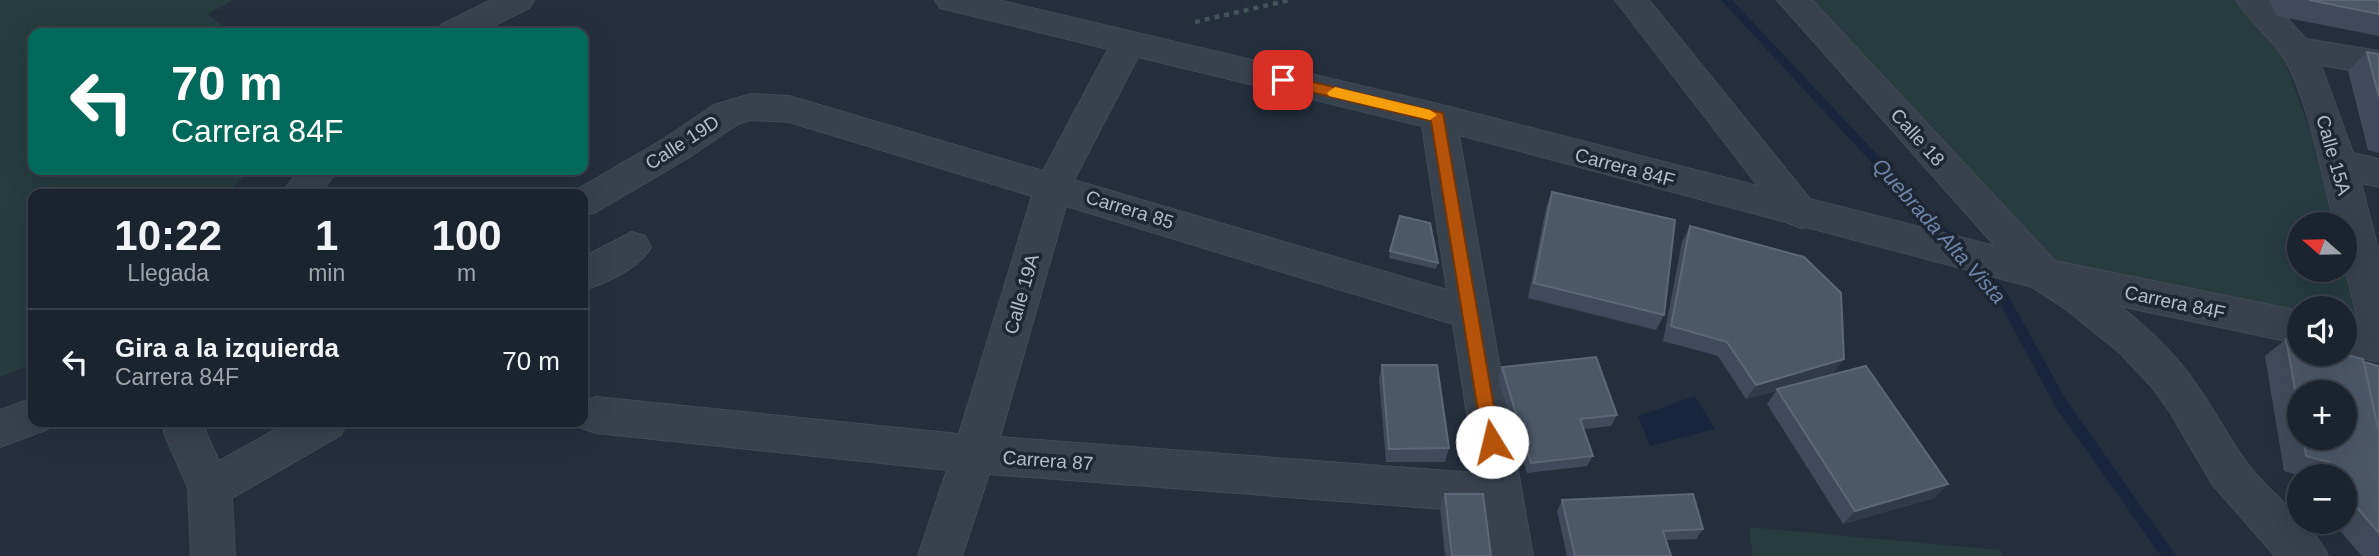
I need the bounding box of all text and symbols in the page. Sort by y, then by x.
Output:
pin [1253,50,1313,110]
icon: left [56,56,147,147]
text: 70 m [171,56,283,110]
icon: arrive [1264,61,1302,99]
street label: Calle 18 [1886,104,1949,170]
street label: Calle 19D [642,111,723,174]
text: Carrera 84F [171,113,344,149]
street label: Calle 15A [2312,113,2355,198]
street label: Carrera 84F [1573,144,1677,191]
water label: Quebrada Alta Vista [1868,154,2010,308]
street label: Carrera 85 [1083,186,1176,233]
text: 10:22 [114,212,222,259]
text: 1 [315,212,338,259]
text: 100 [432,212,502,259]
north arrow [2287,212,2357,282]
map controls [2287,212,2357,534]
street label: Calle 19A [1000,251,1043,337]
text: Llegada [127,260,209,286]
text: min [308,260,345,286]
text: m [457,260,476,286]
street label: Carrera 84F [2123,282,2227,323]
button: sound [2287,296,2357,366]
text: Gira a la izquierda [115,333,339,363]
icon: left [56,343,94,381]
text: 70 m [502,346,560,376]
text: Carrera 84F [115,364,239,390]
button: + [2287,380,2357,450]
position arrow [1455,405,1529,479]
street label: Carrera 87 [1002,447,1094,474]
button: − [2287,464,2357,534]

